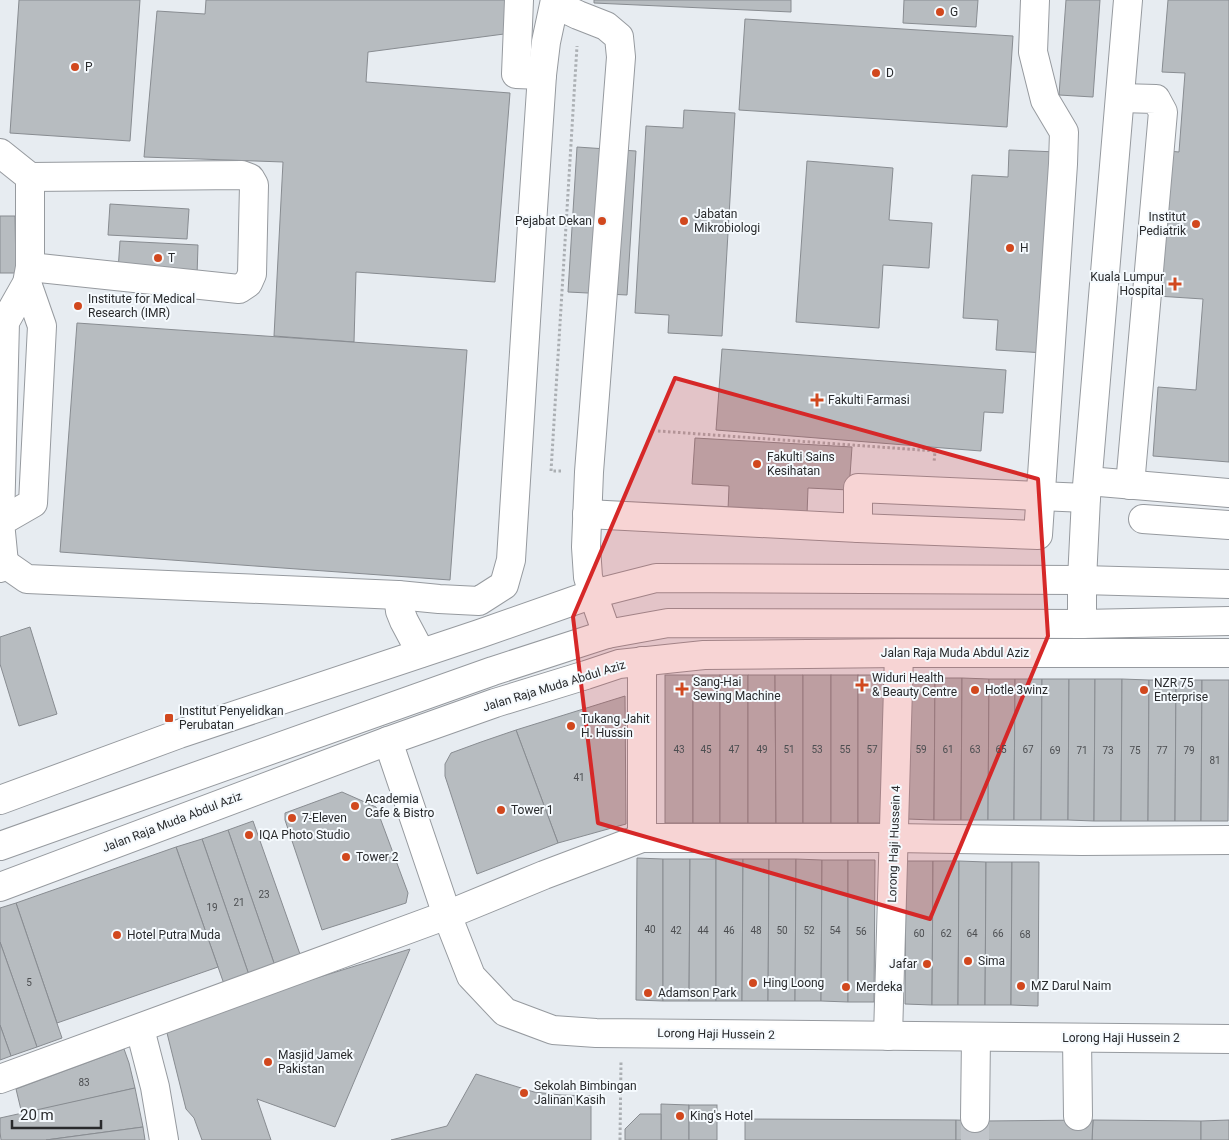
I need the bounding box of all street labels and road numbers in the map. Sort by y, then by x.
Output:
street label: Jalan Raja Muda Abdul Aziz [881,646,1029,660]
street label: Jalan Raja Muda Abdul Aziz [481,658,627,714]
street label: Lorong Haji Hussein 4 [885,785,903,903]
street label: Jalan Raja Muda Abdul Aziz [100,789,244,855]
street label: Lorong Haji Hussein 2 [657,1026,775,1042]
street label: Lorong Haji Hussein 2 [1062,1031,1180,1045]

